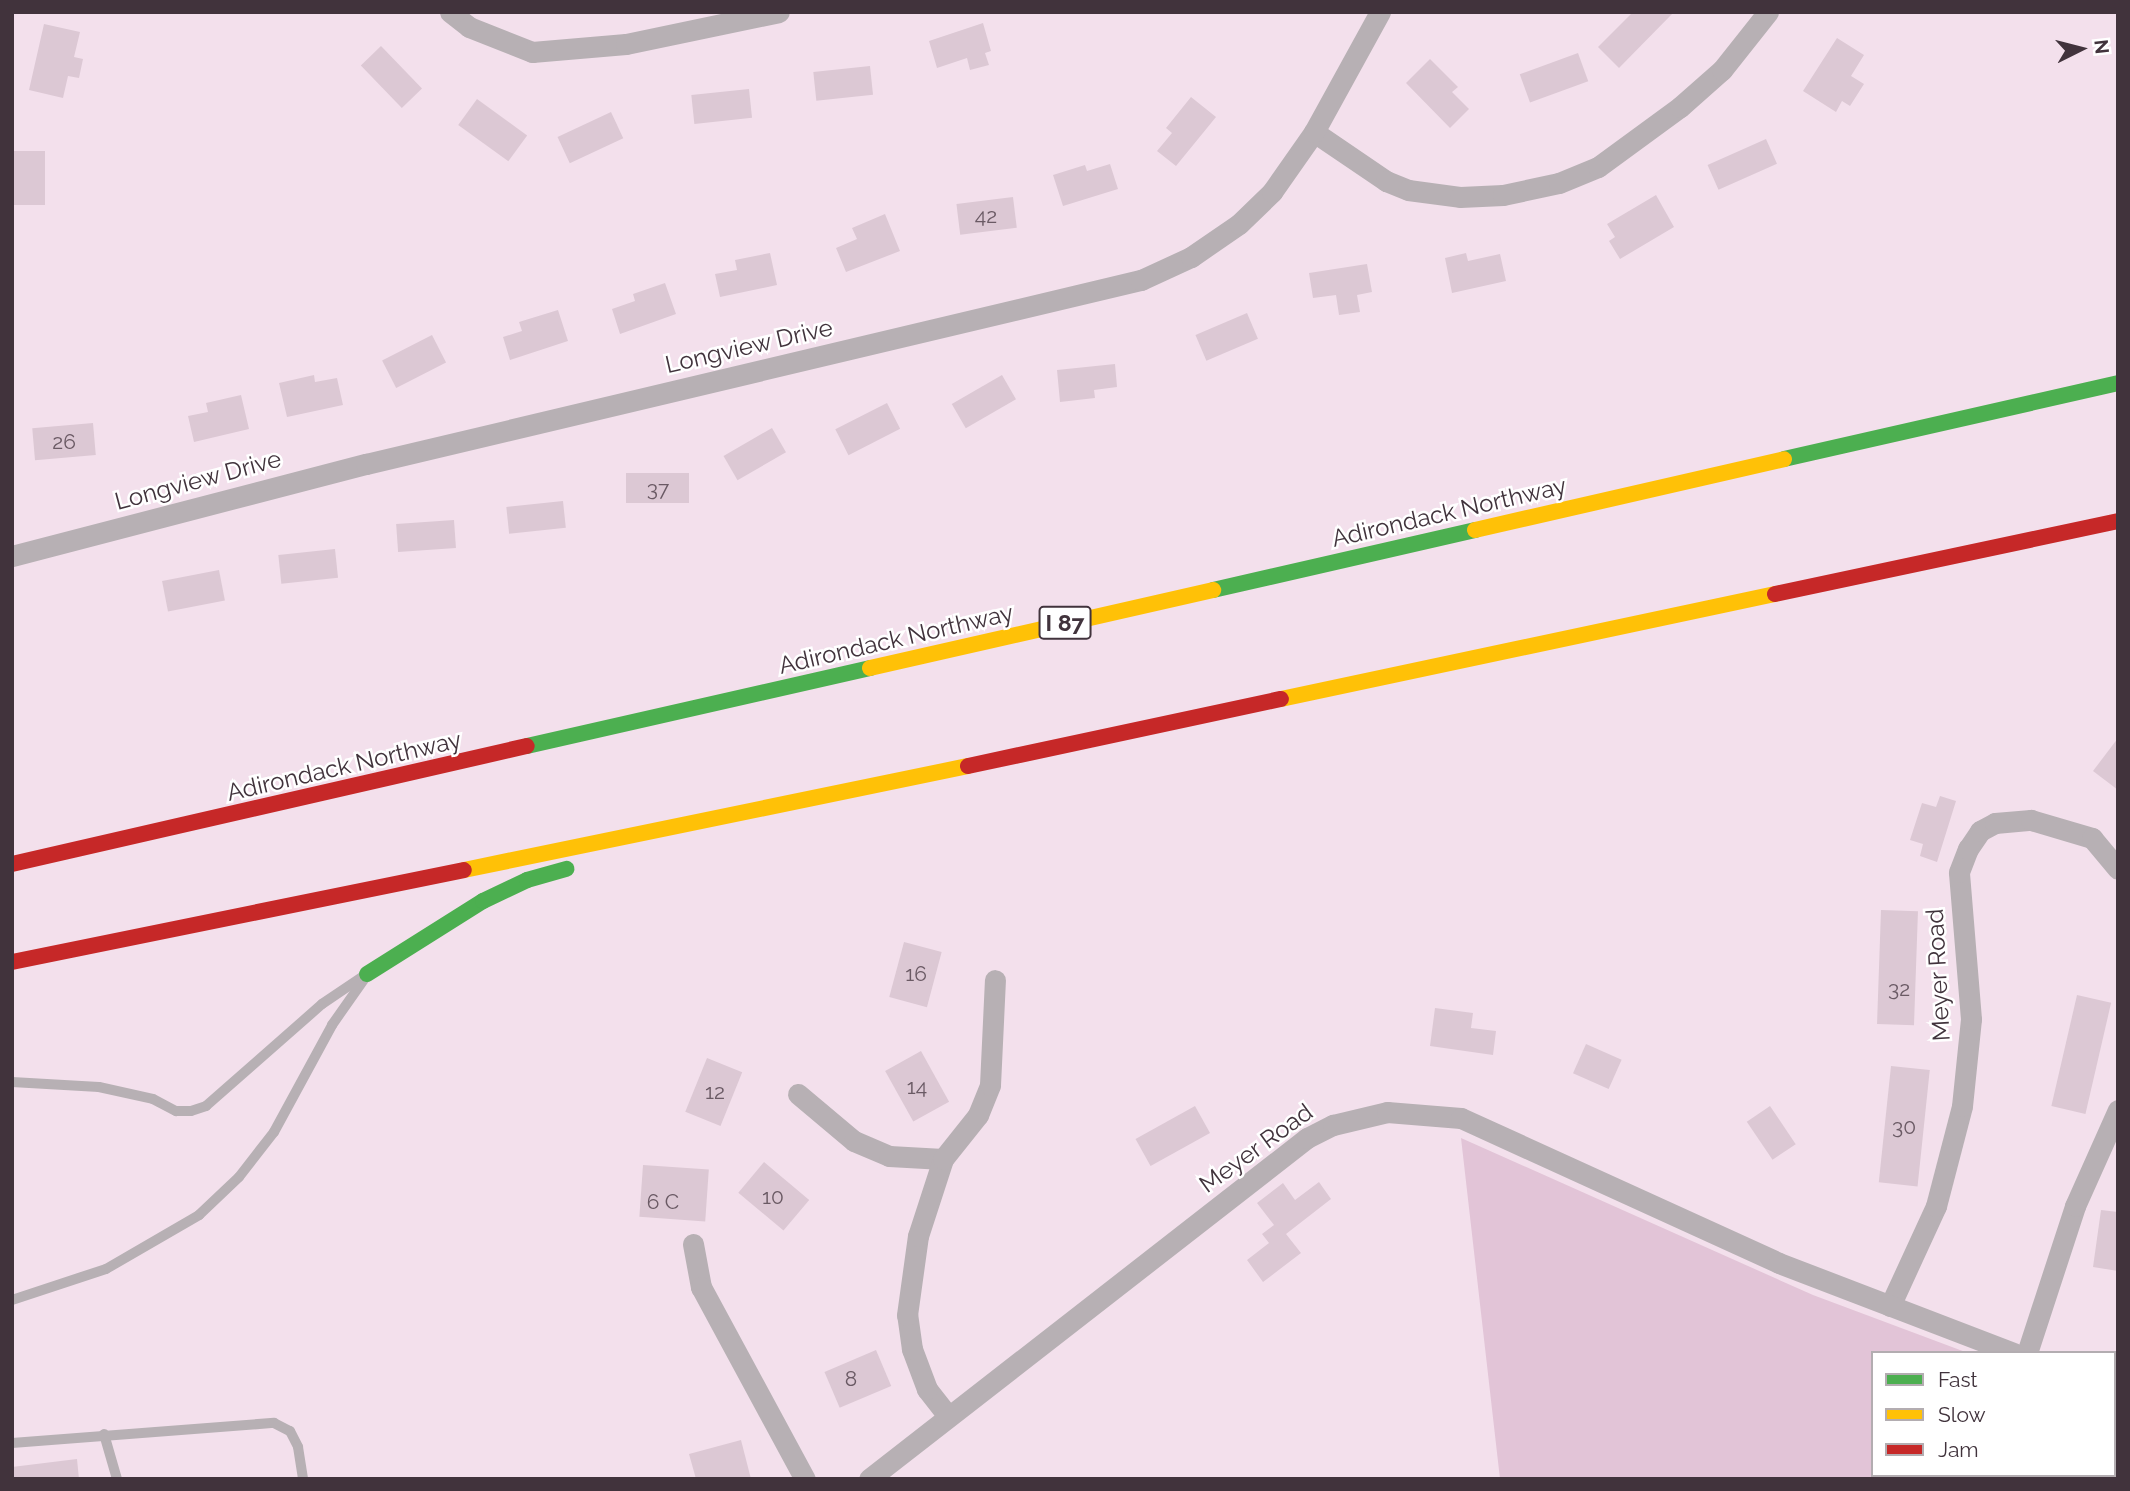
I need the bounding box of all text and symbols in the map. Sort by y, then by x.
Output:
north arrow [2046,14,2116,84]
text: N [2090,38,2114,55]
house number: 42 [975,203,997,229]
street label: Longview Drive [662,313,836,379]
house number: 26 [52,429,76,455]
street label: Longview Drive [111,444,285,516]
street label: Adirondack Northway [1329,471,1569,553]
house number: 37 [647,476,669,502]
street label: Adirondack Northway [776,598,1016,680]
road number: I 87 [1037,604,1093,642]
street label: Adirondack Northway [224,725,464,807]
street label: Meyer Road [1920,908,1956,1042]
house number: 16 [905,961,927,987]
house number: 32 [1888,976,1910,1002]
house number: 14 [907,1074,927,1100]
house number: 12 [705,1079,725,1105]
street label: Meyer Road [1194,1097,1318,1199]
house number: 30 [1892,1114,1916,1140]
house number: 10 [762,1184,784,1210]
house number: 6 C [647,1189,679,1215]
legend [1871,1351,2116,1477]
house number: 8 [845,1366,857,1392]
text: Fast [1938,1367,1978,1392]
text: Slow [1938,1402,1986,1427]
text: Jam [1938,1437,1979,1462]

